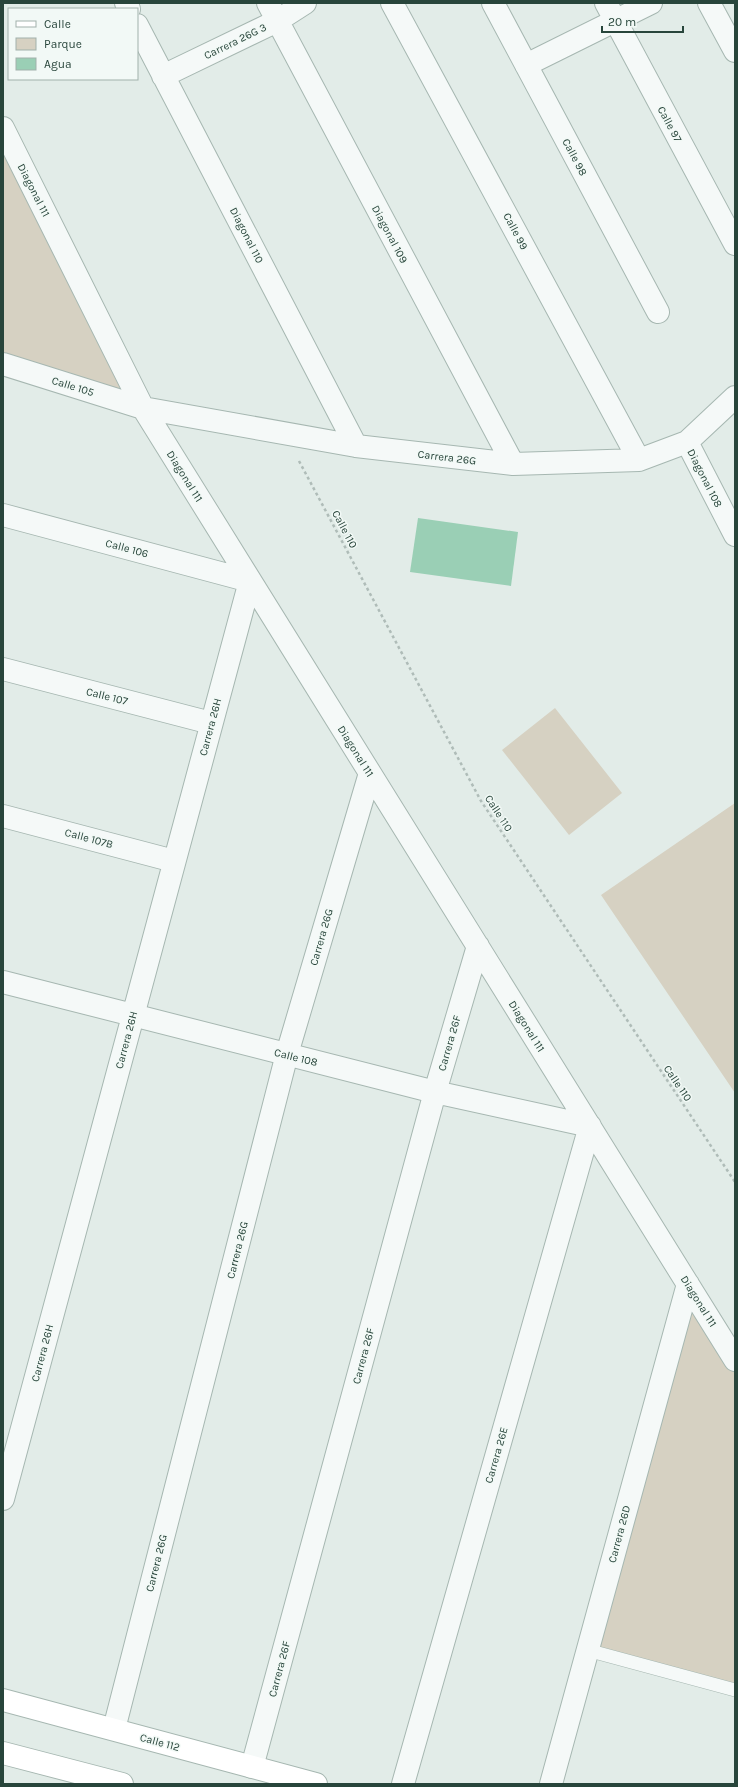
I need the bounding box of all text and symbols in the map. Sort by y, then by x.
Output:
legend [8,8,138,80]
scale bar [602,8,683,34]
text: 20 m [608,15,636,29]
text: Calle [44,17,71,31]
street label: Carrera 26G 3 [202,21,269,62]
text: Parque [44,37,82,51]
text: Agua [44,57,72,71]
street label: Calle 97 [655,104,684,144]
street label: Calle 98 [559,136,590,178]
street label: Diagonal 111 [15,161,53,219]
street label: Diagonal 109 [369,203,410,265]
street label: Diagonal 110 [227,205,266,265]
street label: Calle 99 [500,211,531,252]
street label: Calle 105 [50,374,96,399]
street label: Carrera 26G [417,447,477,468]
street label: Diagonal 108 [684,447,725,510]
street label: Diagonal 111 [164,448,205,504]
street label: Calle 110 [329,508,360,550]
street label: Calle 106 [104,537,150,560]
street label: Calle 107 [85,685,129,708]
street label: Carrera 26H [197,697,224,757]
street label: Diagonal 111 [335,723,376,779]
street label: Calle 110 [482,793,515,834]
street label: Calle 107B [63,826,115,851]
street label: Carrera 26G [307,907,336,967]
street label: Diagonal 111 [506,998,547,1054]
street label: Carrera 26H [113,1010,140,1070]
street label: Carrera 26F [435,1013,464,1073]
street label: Calle 108 [273,1046,319,1069]
street label: Calle 110 [661,1063,694,1104]
street label: Carrera 26G [224,1220,251,1280]
street label: Diagonal 111 [678,1273,719,1329]
street label: Carrera 26H [29,1323,56,1383]
street label: Carrera 26F [350,1326,377,1386]
street label: Carrera 26E [482,1426,511,1485]
street label: Carrera 26D [606,1504,633,1564]
street label: Carrera 26G [143,1533,170,1593]
street label: Carrera 26F [266,1639,293,1699]
street label: Calle 112 [138,1731,181,1754]

